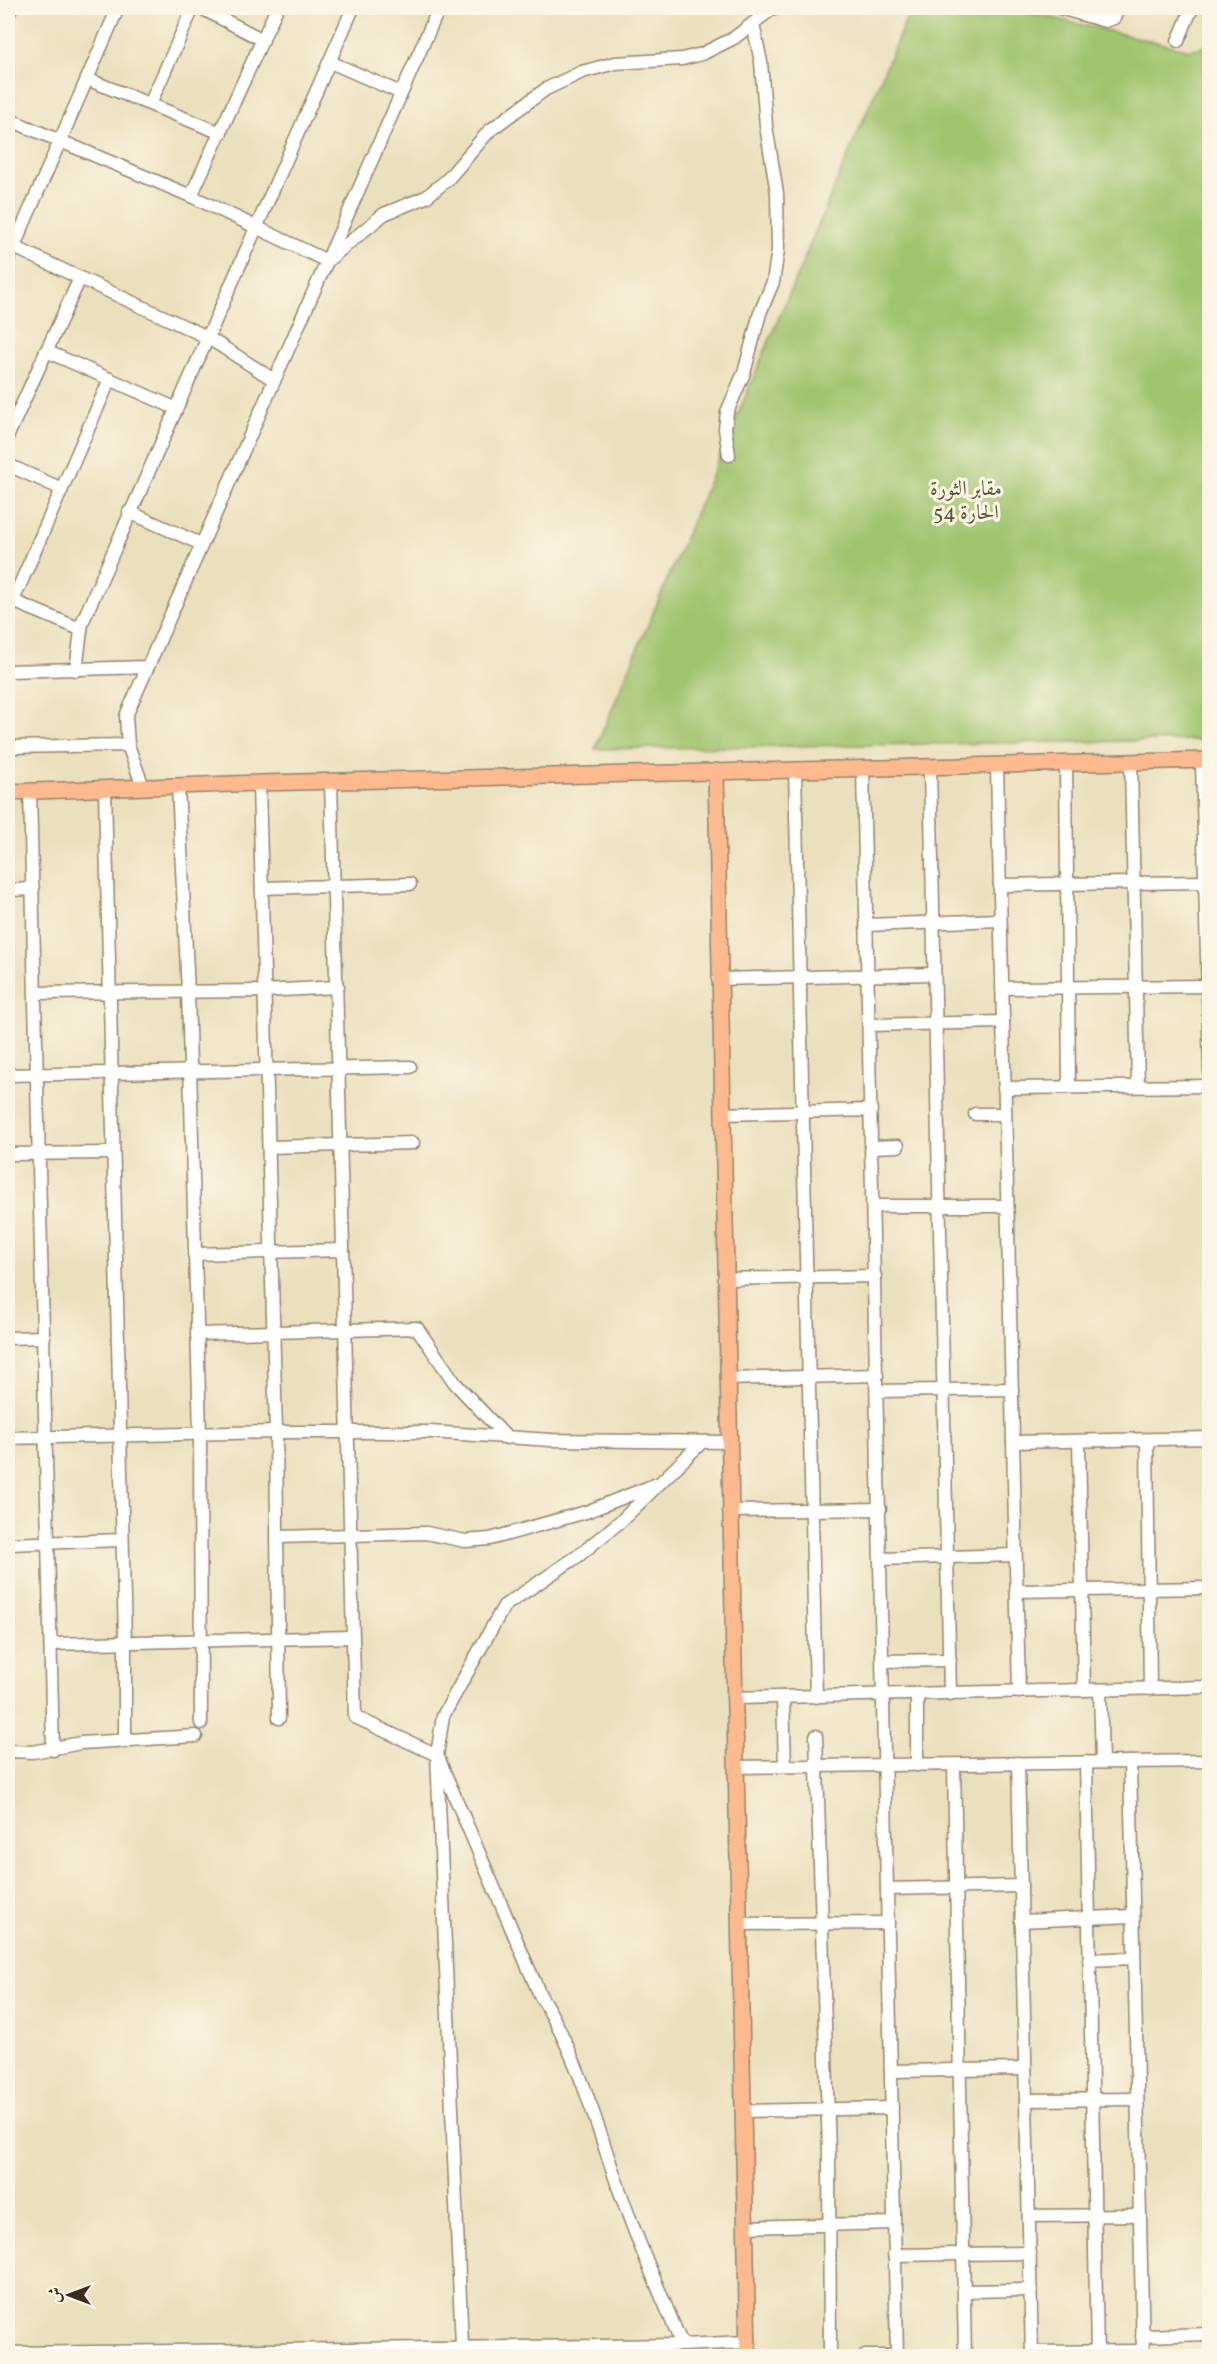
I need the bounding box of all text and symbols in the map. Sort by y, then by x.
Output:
park label: مقابر الثورة الحارة 54 [930,475,1002,528]
north arrow [39,2265,99,2325]
text: ش [45,2287,67,2303]

